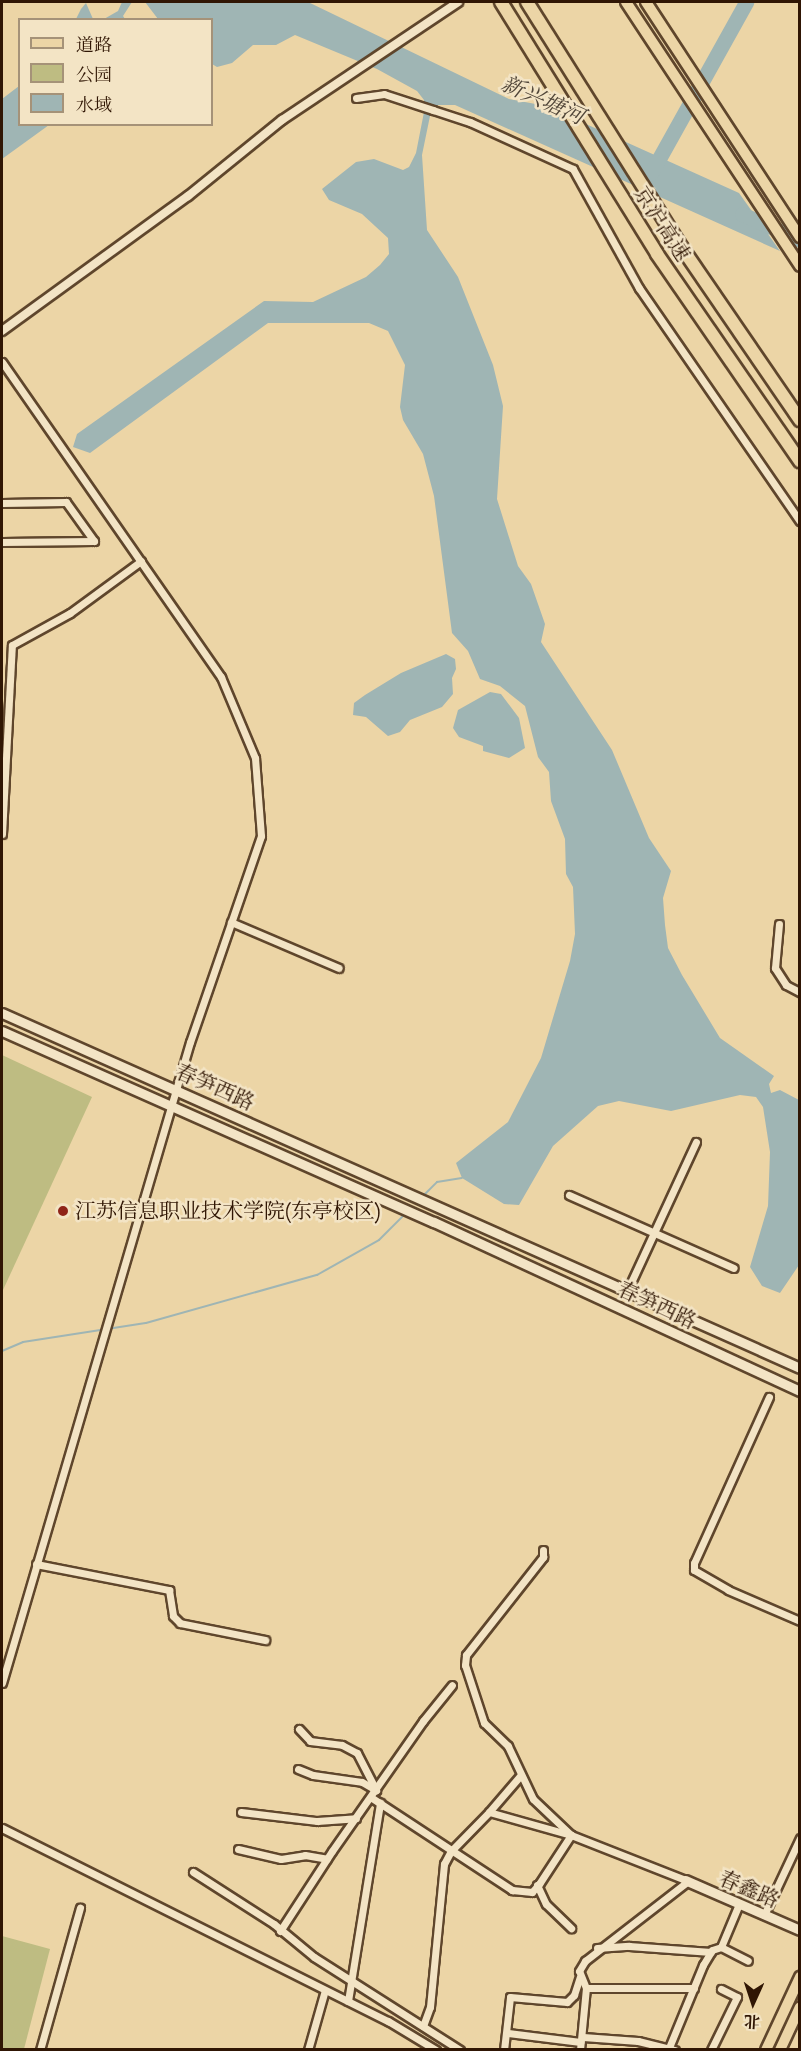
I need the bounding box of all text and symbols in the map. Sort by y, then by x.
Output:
legend [18,18,213,126]
text: 道路 [76,34,112,56]
text: 公园 [76,64,112,86]
water label: 新兴塘河 [497,70,589,130]
text: 水域 [76,94,112,116]
street label: 京沪高速 [629,182,695,266]
street label: 春笋西路 [172,1058,258,1116]
place label: 江苏信息职业技术学院(东亭校区) [75,1198,381,1224]
marker: 江苏信息职业技术学院(东亭校区) [56,1204,70,1218]
street label: 春笋西路 [614,1276,700,1334]
street label: 春鑫路 [715,1865,783,1913]
north arrow [723,1973,783,2033]
text: 北 [744,2012,761,2031]

